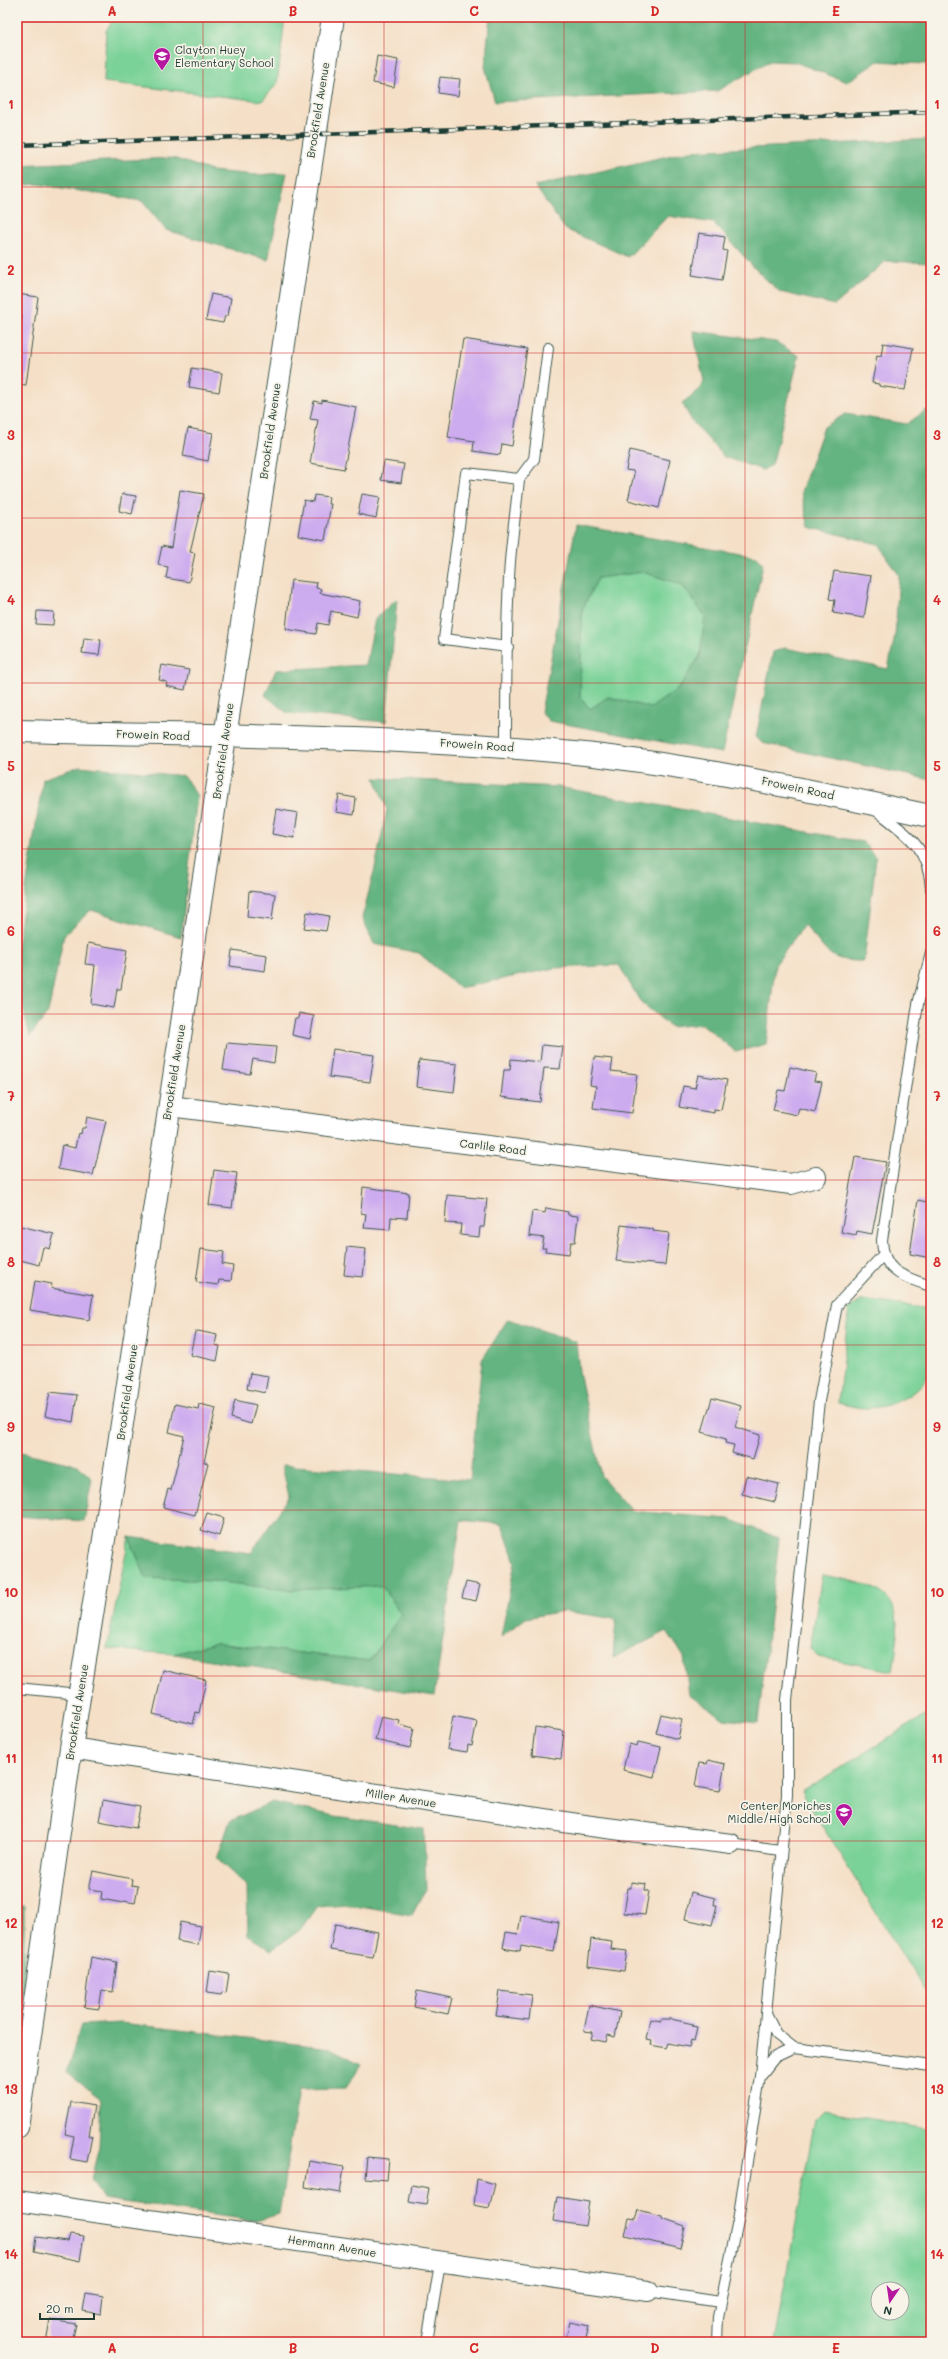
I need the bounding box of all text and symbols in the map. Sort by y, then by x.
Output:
text: A [107,2,117,19]
text: B [289,2,298,19]
text: C [469,2,479,19]
text: D [650,2,660,19]
text: E [832,2,840,19]
place label: Clayton Huey Elementary School [175,42,274,70]
school or university icon: Clayton Huey Elementary School [152,46,172,71]
street label: Brookfield Avenue [303,61,333,159]
text: 1 [8,95,14,112]
text: 1 [934,95,940,112]
text: 2 [7,261,15,278]
text: 2 [933,261,941,278]
street label: Brookfield Avenue [255,382,284,480]
text: 3 [7,426,15,443]
text: 3 [933,426,941,443]
text: 4 [7,591,15,608]
text: 4 [933,591,941,608]
street label: Brookfield Avenue [208,702,237,800]
street label: Frowein Road [116,726,190,743]
street label: Frowein Road [440,734,514,755]
text: 5 [7,757,15,774]
text: 5 [933,757,941,774]
street label: Frowein Road [760,772,836,803]
text: 6 [7,922,15,939]
text: 6 [933,922,941,939]
street label: Brookfield Avenue [159,1023,189,1121]
text: 7 [7,1087,15,1104]
text: 7 [933,1087,941,1104]
street label: Carlile Road [459,1135,527,1158]
text: 8 [7,1253,15,1270]
text: 8 [933,1253,941,1270]
street label: Brookfield Avenue [112,1343,141,1441]
text: 9 [7,1418,15,1435]
text: 9 [933,1418,941,1435]
text: 10 [4,1583,18,1600]
text: 10 [930,1583,944,1600]
street label: Brookfield Avenue [62,1663,92,1761]
text: 11 [5,1749,17,1766]
text: 11 [931,1749,943,1766]
street label: Miller Avenue [365,1784,438,1811]
place label: Center Moriches Middle/High School [728,1798,831,1826]
school or university icon: Center Moriches Middle/High School [834,1802,854,1827]
text: 12 [4,1914,18,1931]
text: 12 [930,1914,944,1931]
text: 13 [4,2080,18,2097]
text: 13 [930,2080,944,2097]
street label: Hermann Avenue [287,2231,378,2260]
text: 14 [4,2245,18,2262]
text: 14 [930,2245,944,2262]
north arrow [870,2281,910,2321]
scale bar [40,2295,94,2321]
text: 20 m [46,2300,74,2316]
text: N [882,2303,893,2319]
text: A [107,2339,117,2356]
text: B [289,2339,298,2356]
text: C [469,2339,479,2356]
text: D [650,2339,660,2356]
text: E [832,2339,840,2356]

